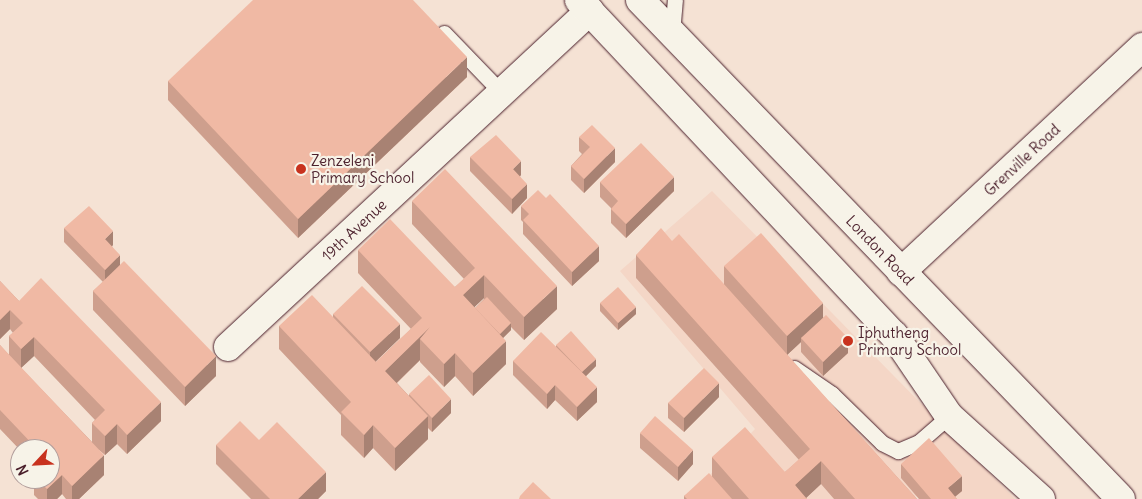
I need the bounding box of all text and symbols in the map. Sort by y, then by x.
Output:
street label: Grenville Road [980,120,1064,200]
place label: Zenzeleni Primary School [311,151,414,186]
marker: Zenzeleni Primary School [295,163,307,175]
street label: 19th Avenue [318,195,390,265]
street label: London Road [842,211,918,289]
place label: Iphutheng Primary School [858,323,961,358]
marker: Iphutheng Primary School [842,335,854,347]
north arrow [10,439,60,489]
text: N [12,462,33,478]

